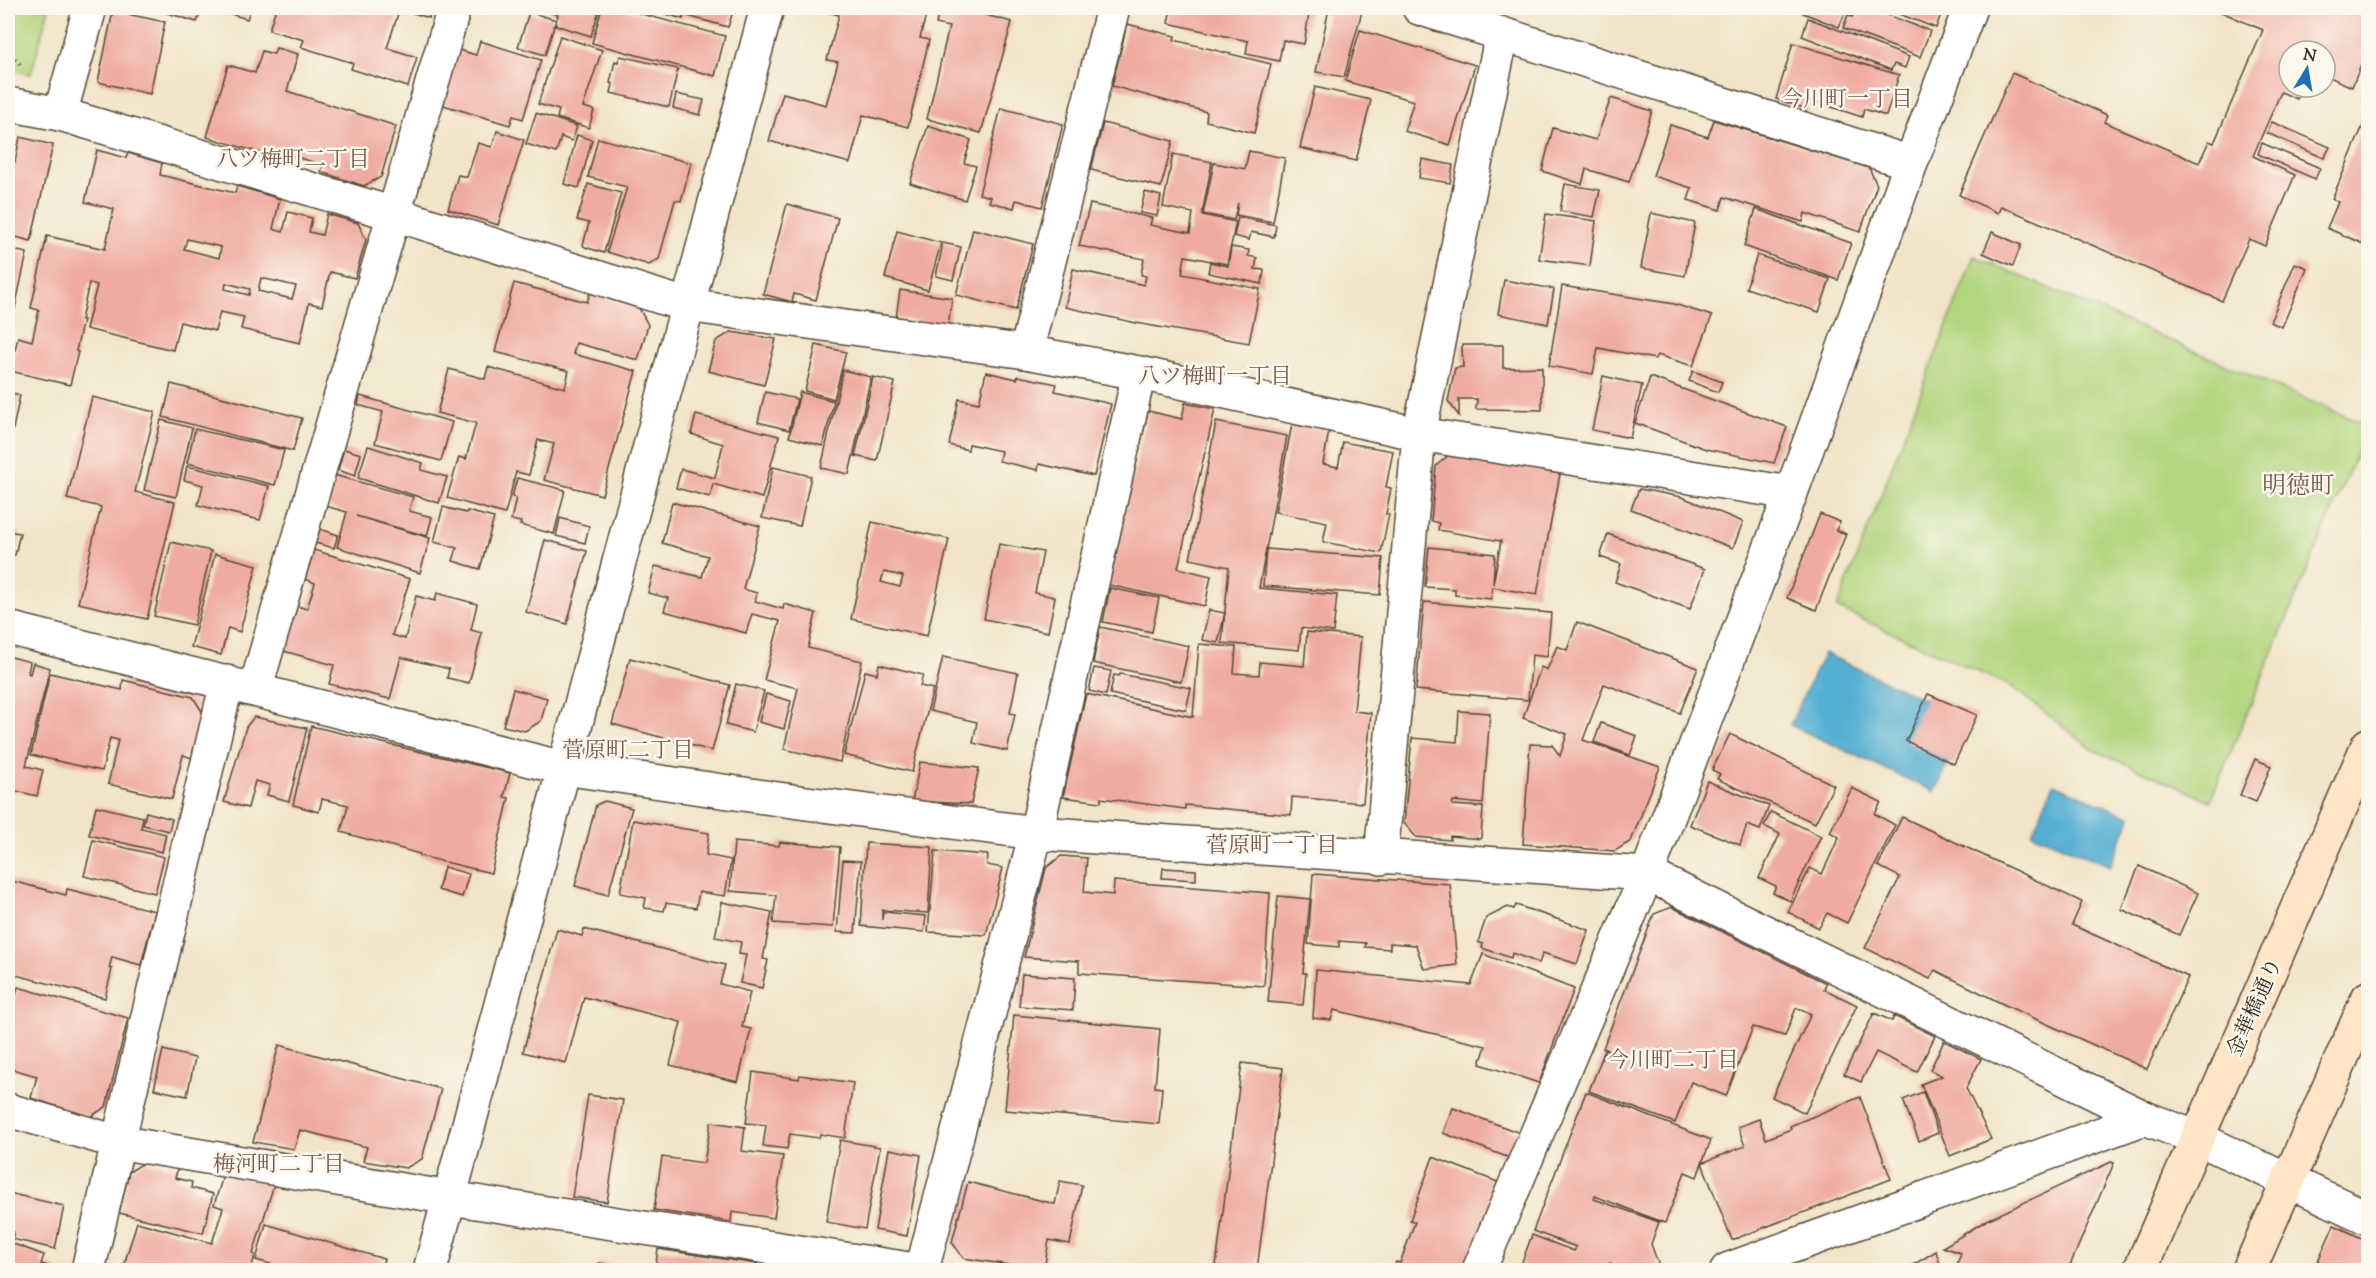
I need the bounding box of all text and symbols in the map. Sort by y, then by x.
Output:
north arrow [2277,39,2337,99]
text: N [2301,44,2318,69]
district label: 今川町一丁目 [1781,85,1913,117]
district label: 八ツ梅町二丁目 [216,145,370,177]
district label: 八ツ梅町一丁目 [1138,362,1292,394]
district label: 明徳町 [2262,470,2334,504]
district label: 菅原町二丁目 [562,736,694,768]
district label: 菅原町一丁目 [1206,831,1338,863]
street label: 金華橋通り [2221,954,2291,1062]
district label: 今川町二丁目 [1607,1046,1739,1078]
district label: 梅河町二丁目 [213,1150,345,1182]

